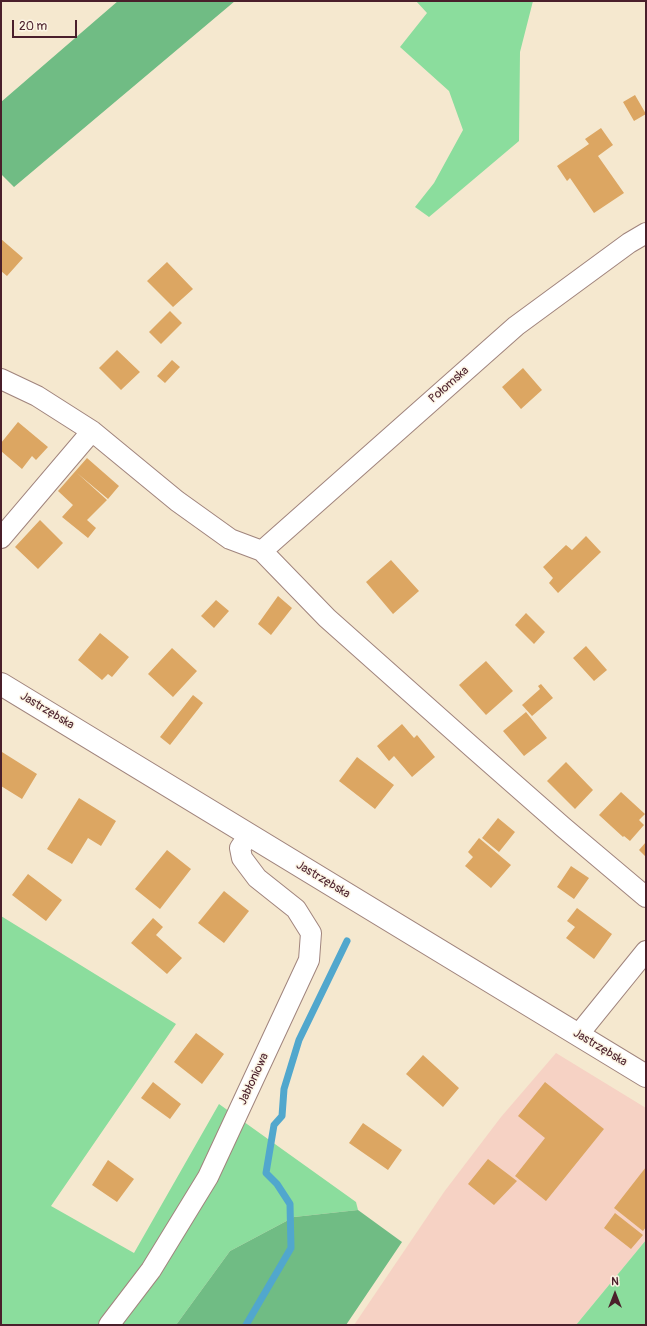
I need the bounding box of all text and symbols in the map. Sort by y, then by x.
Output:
scale bar [14,12,79,38]
text: 20 m [19,19,47,34]
street label: Połomska [426,364,472,406]
street label: Jastrzębska [17,689,77,733]
street label: Jastrzębska [293,858,353,902]
street label: Jastrzębska [570,1026,630,1070]
street label: Jabłoniowa [236,1051,272,1107]
north arrow [595,1274,635,1314]
text: N [611,1275,619,1288]

